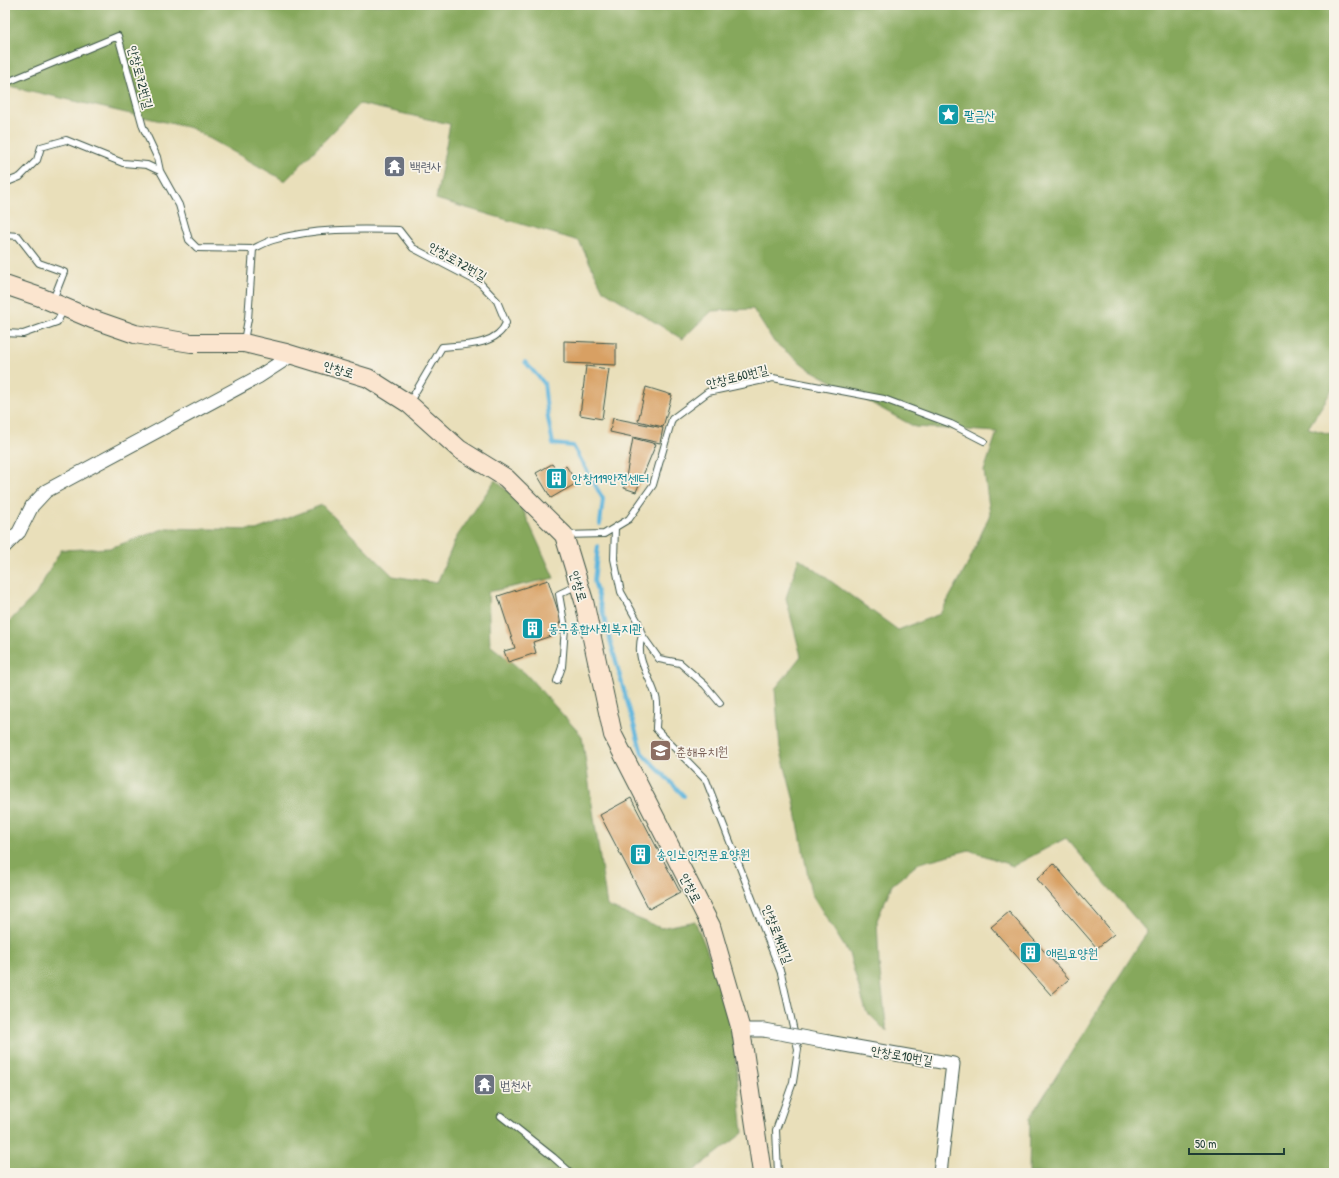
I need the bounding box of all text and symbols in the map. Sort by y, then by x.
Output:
street label: 안창로72번길 [124,43,158,111]
place icon: 팔금산 [936,102,962,128]
place label: 팔금산 [964,106,995,124]
temple icon: 백련사 [382,153,408,179]
place label: 백련사 [410,157,441,175]
street label: 안창로72번길 [425,237,491,285]
street label: 안창로 [321,356,357,382]
street label: 안창로60번길 [704,360,770,392]
building icon: 안창119안전센터 [543,465,569,491]
place label: 안창119안전센터 [572,469,649,487]
street label: 안창로 [566,568,592,604]
building icon: 동구종합사회복지관 [520,615,546,641]
place label: 동구종합사회복지관 [548,619,642,637]
school or university icon: 춘해유치원 [648,738,674,764]
place label: 춘해유치원 [676,742,728,760]
building icon: 송인노인전문요양원 [627,841,653,867]
place label: 송인노인전문요양원 [656,845,750,863]
street label: 안창로 [676,870,706,906]
street label: 안창로14번길 [759,902,797,966]
building icon: 애림요양원 [1017,940,1043,966]
place label: 애림요양원 [1046,944,1098,962]
street label: 안창로10번길 [869,1041,935,1069]
temple icon: 법천사 [472,1072,498,1098]
place label: 법천사 [500,1076,531,1094]
scale bar [1189,1130,1284,1156]
text: 50 m [1195,1135,1216,1152]

